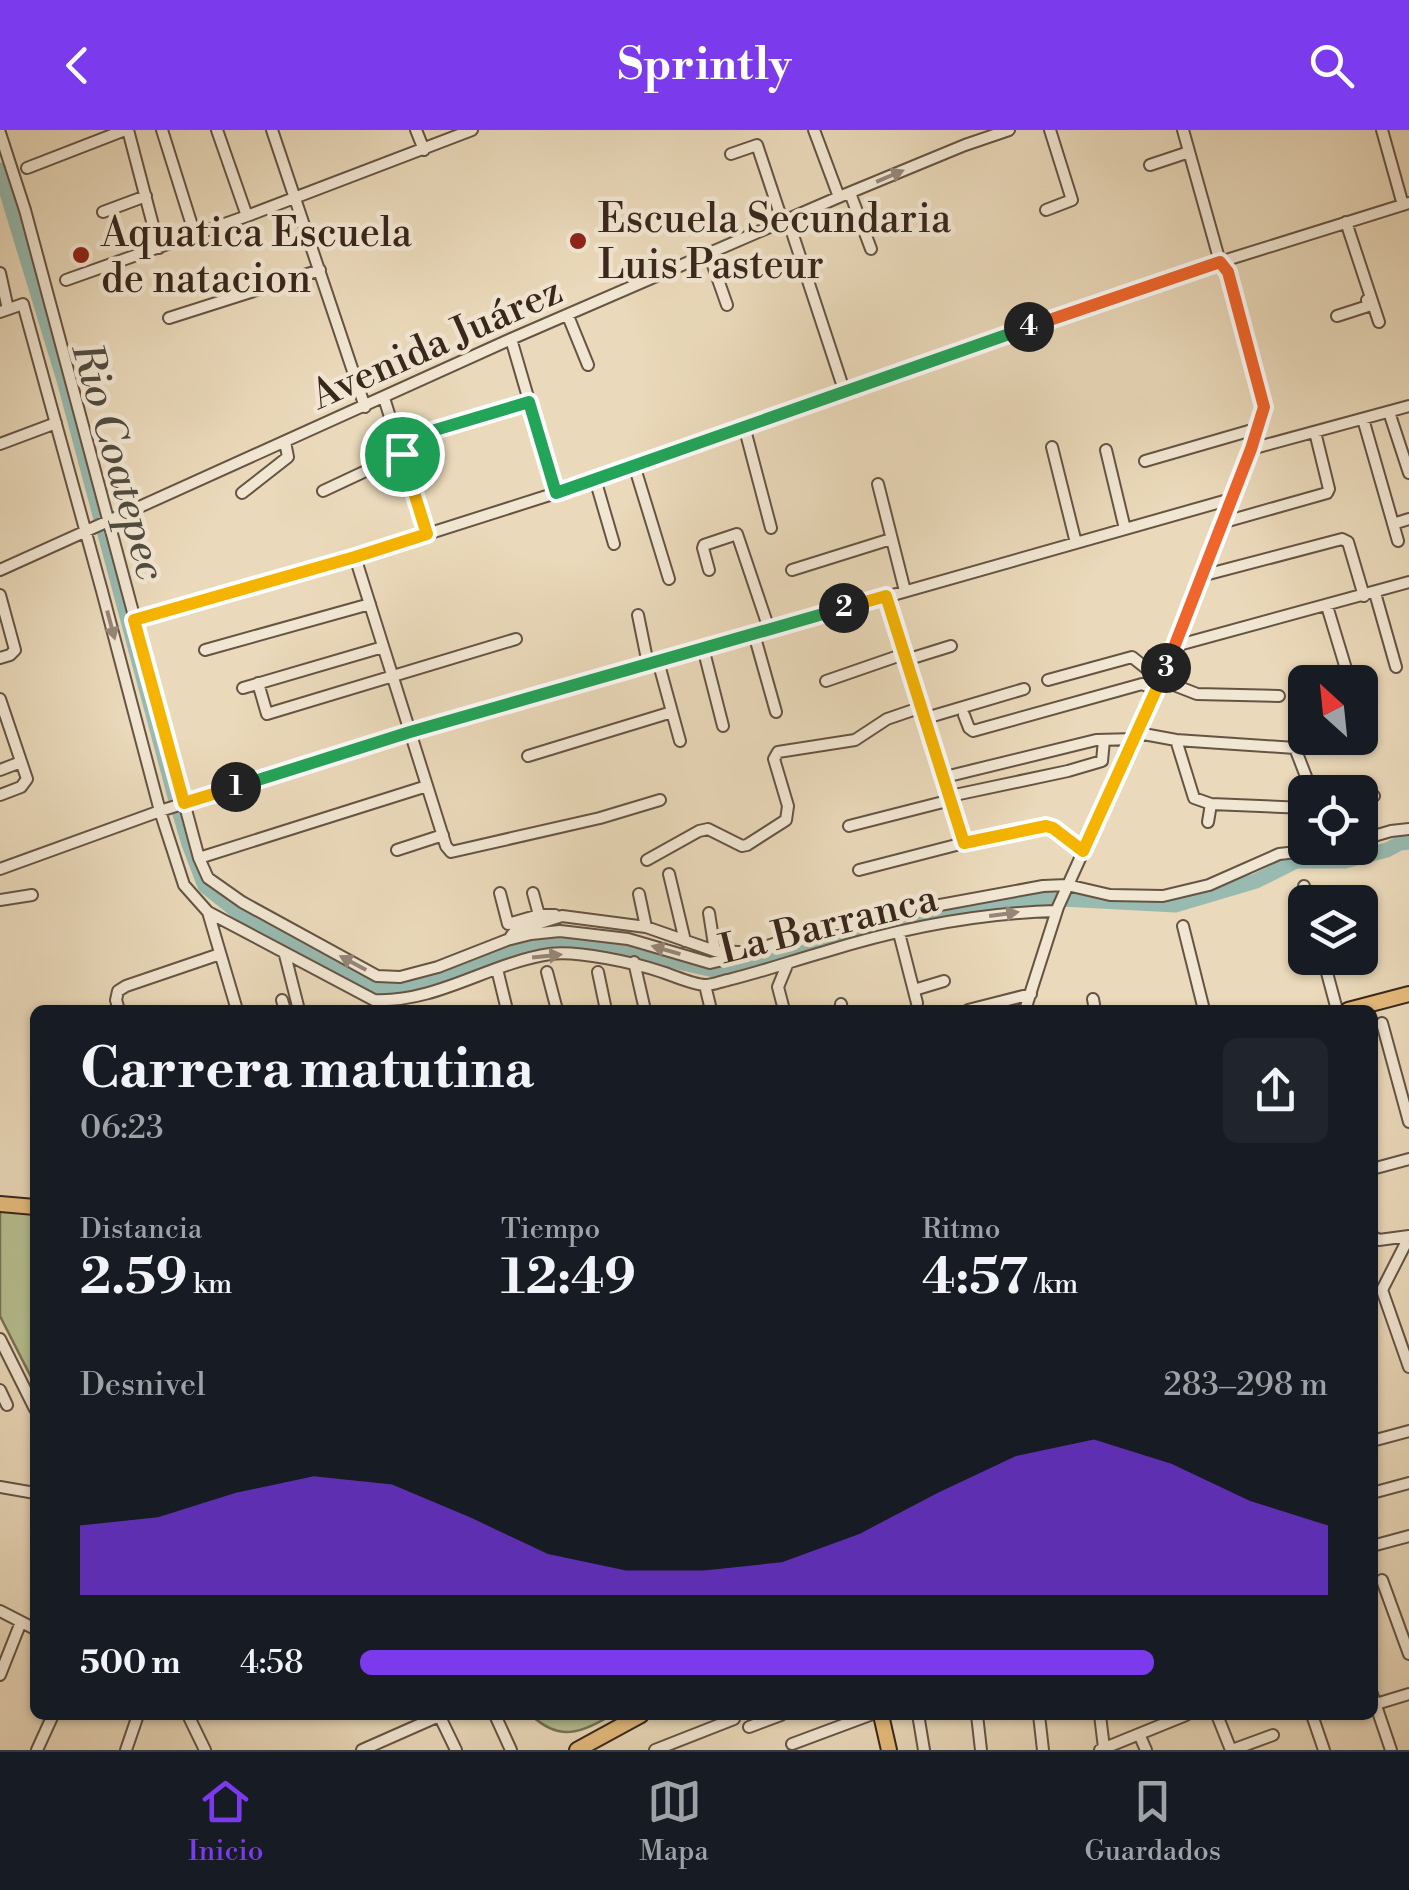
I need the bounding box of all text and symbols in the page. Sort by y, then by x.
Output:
text: Sprintly [617,37,792,94]
icon: back [50,38,105,93]
icon: search [1304,38,1359,93]
one-way arrow [875,168,905,184]
place label: Escuela Secundaria Luis Pasteur [598,195,952,291]
place label: Aquatica Escuela de natacion [100,209,413,305]
marker: Escuela Secundaria Luis Pasteur [567,230,589,252]
marker: Aquatica Escuela de natacion [70,244,92,266]
street label: Avenida Juárez [303,266,570,422]
pin: 4 [1004,302,1054,352]
text: 4 [1020,309,1038,344]
water label: Rio Coatepec [58,336,177,587]
pin [360,412,445,497]
icon: arrive [375,427,430,482]
pin: 2 [819,583,869,633]
text: 2 [835,590,853,625]
one-way arrow [104,610,120,641]
pin: 3 [1141,643,1191,693]
text: 3 [1158,650,1174,685]
north arrow [1288,665,1378,755]
map controls [1288,665,1378,975]
pin: 1 [211,762,261,812]
text: 1 [229,769,243,804]
button: locate [1288,775,1378,865]
street label: La Barranca [714,874,943,976]
button: layers [1288,885,1378,975]
one-way arrow [988,906,1020,922]
one-way arrow [650,942,681,958]
one-way arrow [532,948,563,964]
one-way arrow [339,955,368,972]
text: Carrera matutina [80,1036,534,1105]
button: share [1223,1038,1328,1143]
text: 06:23 [80,1108,164,1148]
text: Distancia [80,1212,202,1247]
text: Tiempo [501,1212,600,1247]
text: Ritmo [922,1212,1000,1247]
text: 2.59 [80,1247,187,1309]
text: 12:49 [501,1247,636,1309]
text: 4:57 [922,1247,1028,1309]
text: km [187,1267,232,1302]
text: /km [1028,1267,1078,1302]
text: Desnivel [80,1365,206,1405]
text: 283–298 m [1163,1365,1328,1405]
text: 500 m [80,1643,181,1683]
text: 4:58 [240,1643,304,1683]
tab: Inicio [188,1774,264,1869]
tab: Mapa [639,1774,709,1869]
tab: Guardados [1084,1774,1221,1869]

